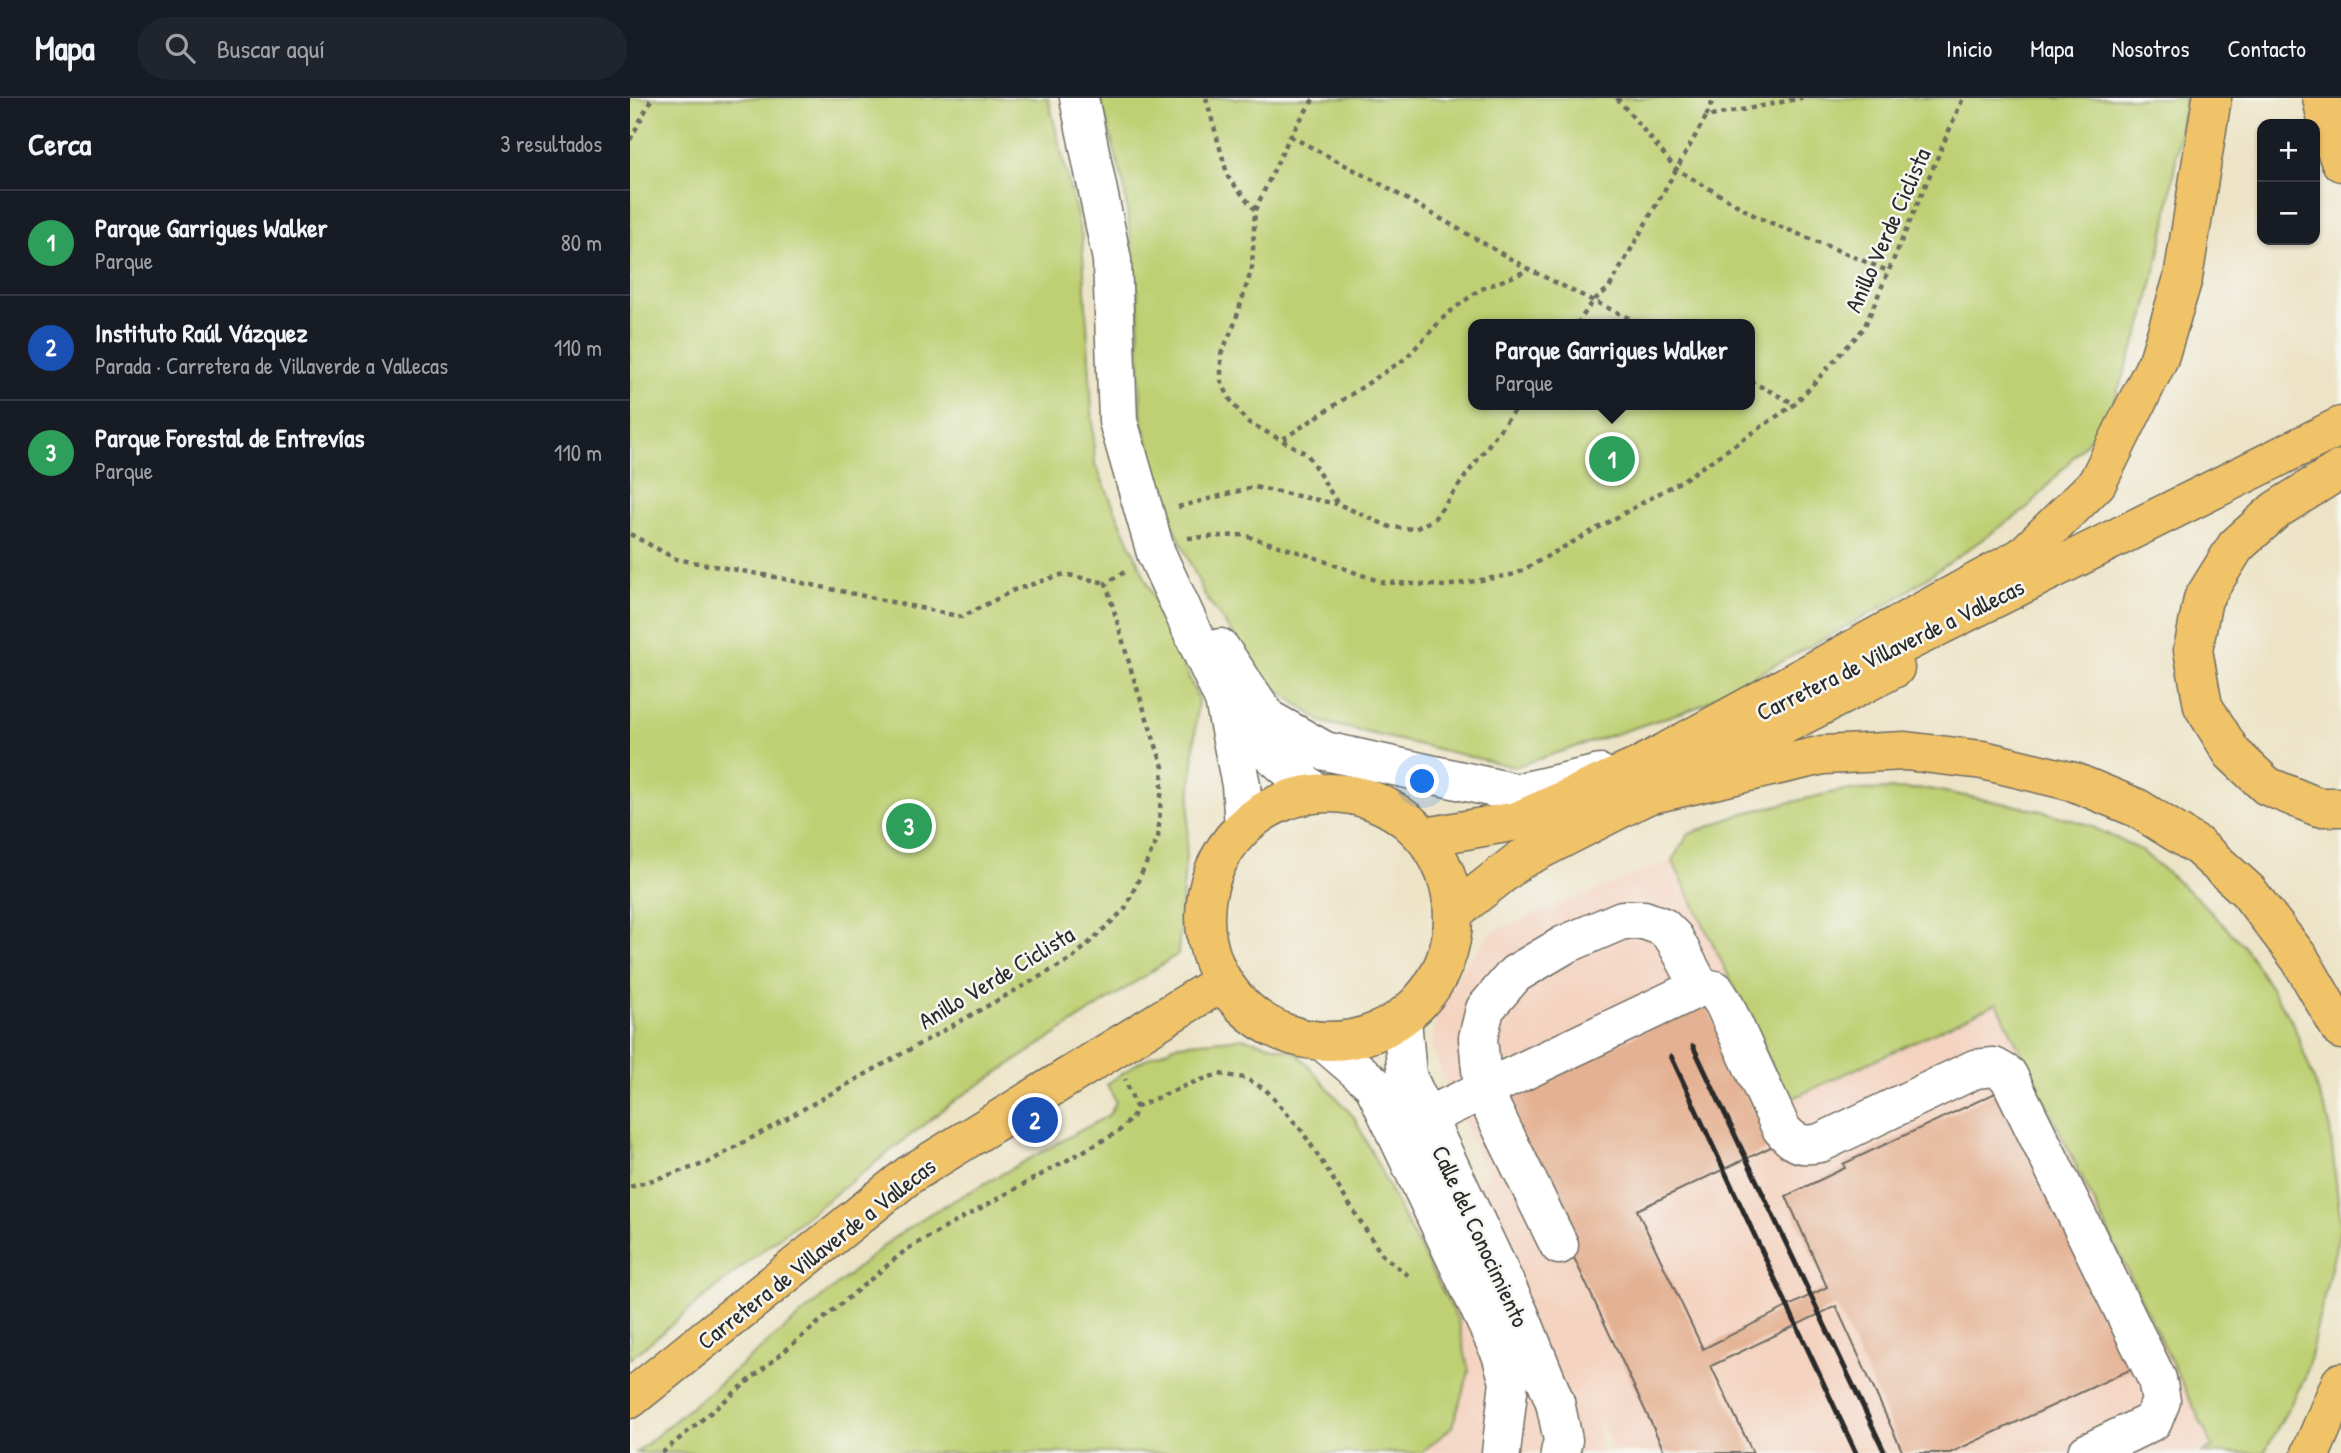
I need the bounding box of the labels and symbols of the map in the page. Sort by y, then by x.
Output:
street label: Anillo Verde Ciclista [1836,143,1938,317]
pin: 1 [1589,433,1635,485]
street label: Carretera de Villaverde a Vallecas [1751,570,2029,728]
your location [1405,764,1439,798]
pin: 3 [886,800,932,852]
street label: Anillo Verde Ciclista [912,918,1080,1036]
pin: 2 [1012,1094,1058,1146]
street label: Calle del Conocimiento [1425,1140,1537,1332]
street label: Carretera de Villaverde a Vallecas [690,1150,942,1356]

